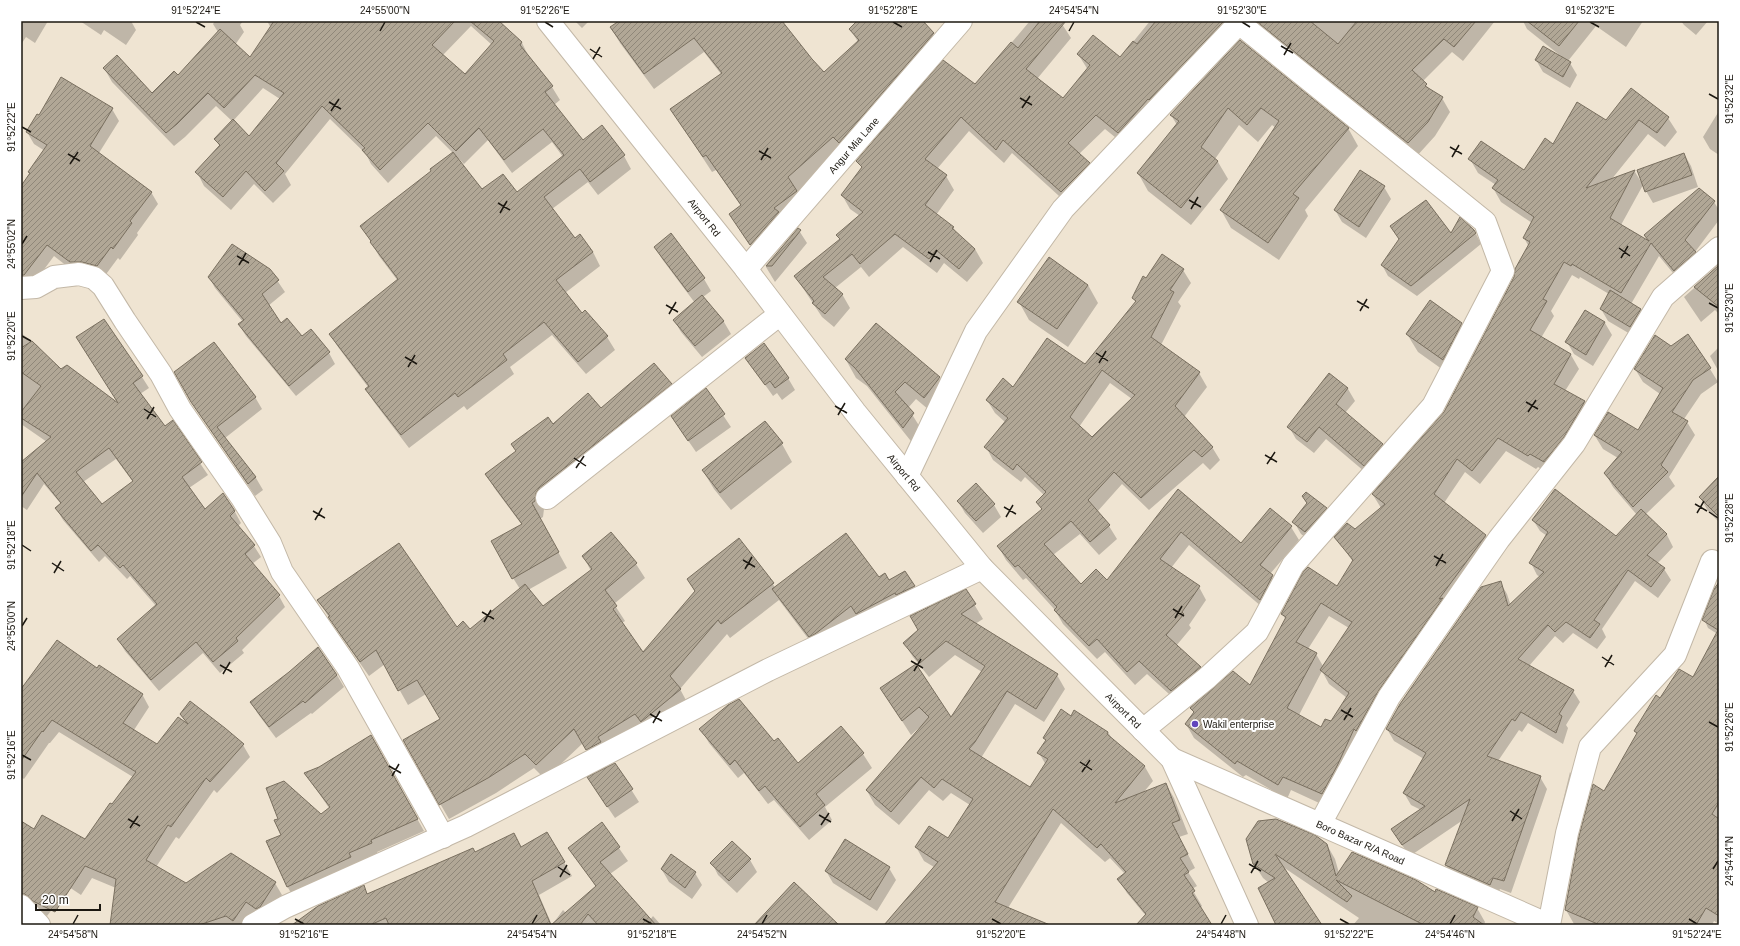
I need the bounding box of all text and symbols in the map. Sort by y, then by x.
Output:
text: 91°52'24"E [171,5,221,16]
text: 24°55'00"N [360,5,410,16]
text: 91°52'26"E [520,5,570,16]
text: 91°52'28"E [868,5,918,16]
text: 24°54'54"N [1049,5,1099,16]
text: 91°52'30"E [1217,5,1267,16]
text: 91°52'32"E [1565,5,1615,16]
text: 91°52'32"E [1724,74,1735,124]
text: 91°52'22"E [6,102,17,152]
street label: Angur Mia Lane [826,114,881,175]
street label: Airport Rd [686,196,723,238]
text: 24°55'02"N [6,219,17,269]
text: 91°52'30"E [1724,283,1735,333]
text: 91°52'20"E [6,311,17,361]
street label: Airport Rd [886,451,923,493]
text: 91°52'28"E [1724,493,1735,543]
text: 91°52'18"E [6,520,17,570]
text: 24°55'00"N [6,601,17,651]
street label: Airport Rd [1104,690,1143,730]
text: 91°52'26"E [1724,702,1735,752]
marker: Wakil enterprise [1190,719,1200,729]
place label: Wakil enterprise [1203,719,1275,730]
text: 91°52'16"E [6,730,17,780]
street label: Boro Bazar R/A Road [1315,818,1407,866]
text: 24°54'44"N [1724,836,1735,886]
scale bar [36,886,100,912]
text: 20 m [42,893,69,907]
text: 24°54'58"N [48,929,98,940]
text: 91°52'16"E [279,929,329,940]
text: 24°54'54"N [507,929,557,940]
text: 91°52'18"E [627,929,677,940]
text: 24°54'52"N [737,929,787,940]
text: 91°52'20"E [976,929,1026,940]
text: 24°54'48"N [1196,929,1246,940]
text: 91°52'22"E [1324,929,1374,940]
text: 24°54'46"N [1425,929,1475,940]
text: 91°52'24"E [1672,929,1722,940]

